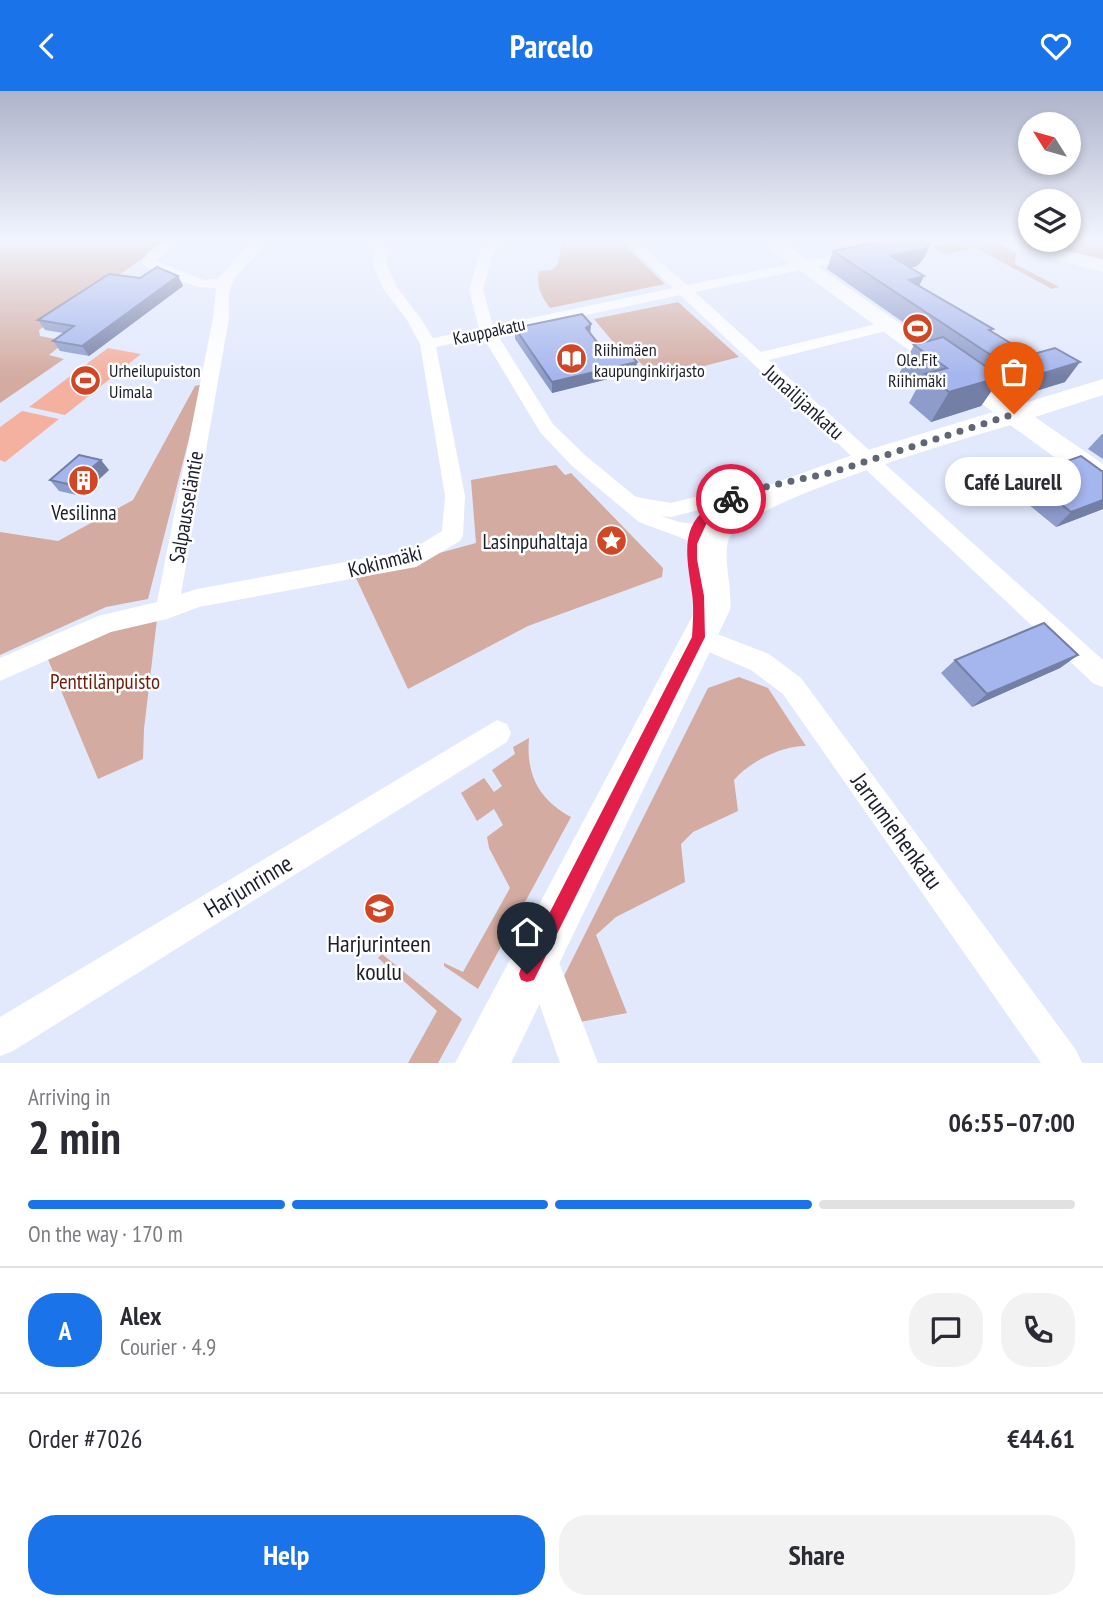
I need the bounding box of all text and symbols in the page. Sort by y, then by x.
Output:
text: Parcelo [510,25,593,67]
icon: back [28,27,66,65]
icon: heart [1037,27,1075,65]
north arrow [1018,112,1082,175]
map controls [1018,112,1081,252]
button: layers [1018,189,1081,252]
street label: Kauppakatu [451,312,527,350]
sports icon: Ole.Fit Riihimäki [900,312,934,346]
place label: Riihimäen kaupunginkirjasto [594,338,705,382]
library icon: Riihimäen kaupunginkirjasto [554,342,588,376]
pin [984,342,1044,414]
place label: Ole.Fit Riihimäki [888,348,946,392]
icon: bag [995,353,1033,391]
street label: Junailijankatu [757,358,850,445]
place label: Urheilupuiston Uimala [109,359,201,403]
sports icon: Urheilupuiston Uimala [69,363,103,397]
street label: Salpausseläntie [163,449,209,565]
callout: Café Laurell [946,456,1082,505]
building icon: Vesilinna [67,463,101,497]
courier [696,464,766,534]
text: Café Laurell [964,467,1062,496]
icon: bike [712,480,750,518]
place label: Vesilinna [50,499,117,526]
place icon: Lasinpuhaltaja [594,524,628,558]
place label: Lasinpuhaltaja [482,528,588,555]
street label: Kokinmäki [345,539,425,583]
park label: Penttilänpuisto [50,668,160,695]
street label: Jarrumiehenkatu [844,766,950,895]
street label: Harjunrinne [198,847,298,925]
school or university icon: Harjurinteen koulu [362,892,396,926]
pin [497,902,557,974]
icon: home [508,913,546,951]
place label: Harjurinteen koulu [327,928,431,987]
text: Arriving in [28,1082,110,1111]
text: 06:55–07:00 [948,1106,1075,1139]
text: 2 min [28,1107,121,1167]
text: On the way · 170 m [28,1219,183,1248]
button: chat [909,1293,983,1367]
button: phone [1001,1293,1075,1367]
text: Alex [120,1299,161,1332]
text: A [58,1314,72,1347]
text: Courier · 4.9 [120,1332,216,1361]
text: Order #7026 [28,1422,143,1455]
text: €44.61 [1007,1422,1075,1455]
button: Help [28,1515,545,1595]
button: Share [559,1515,1075,1595]

